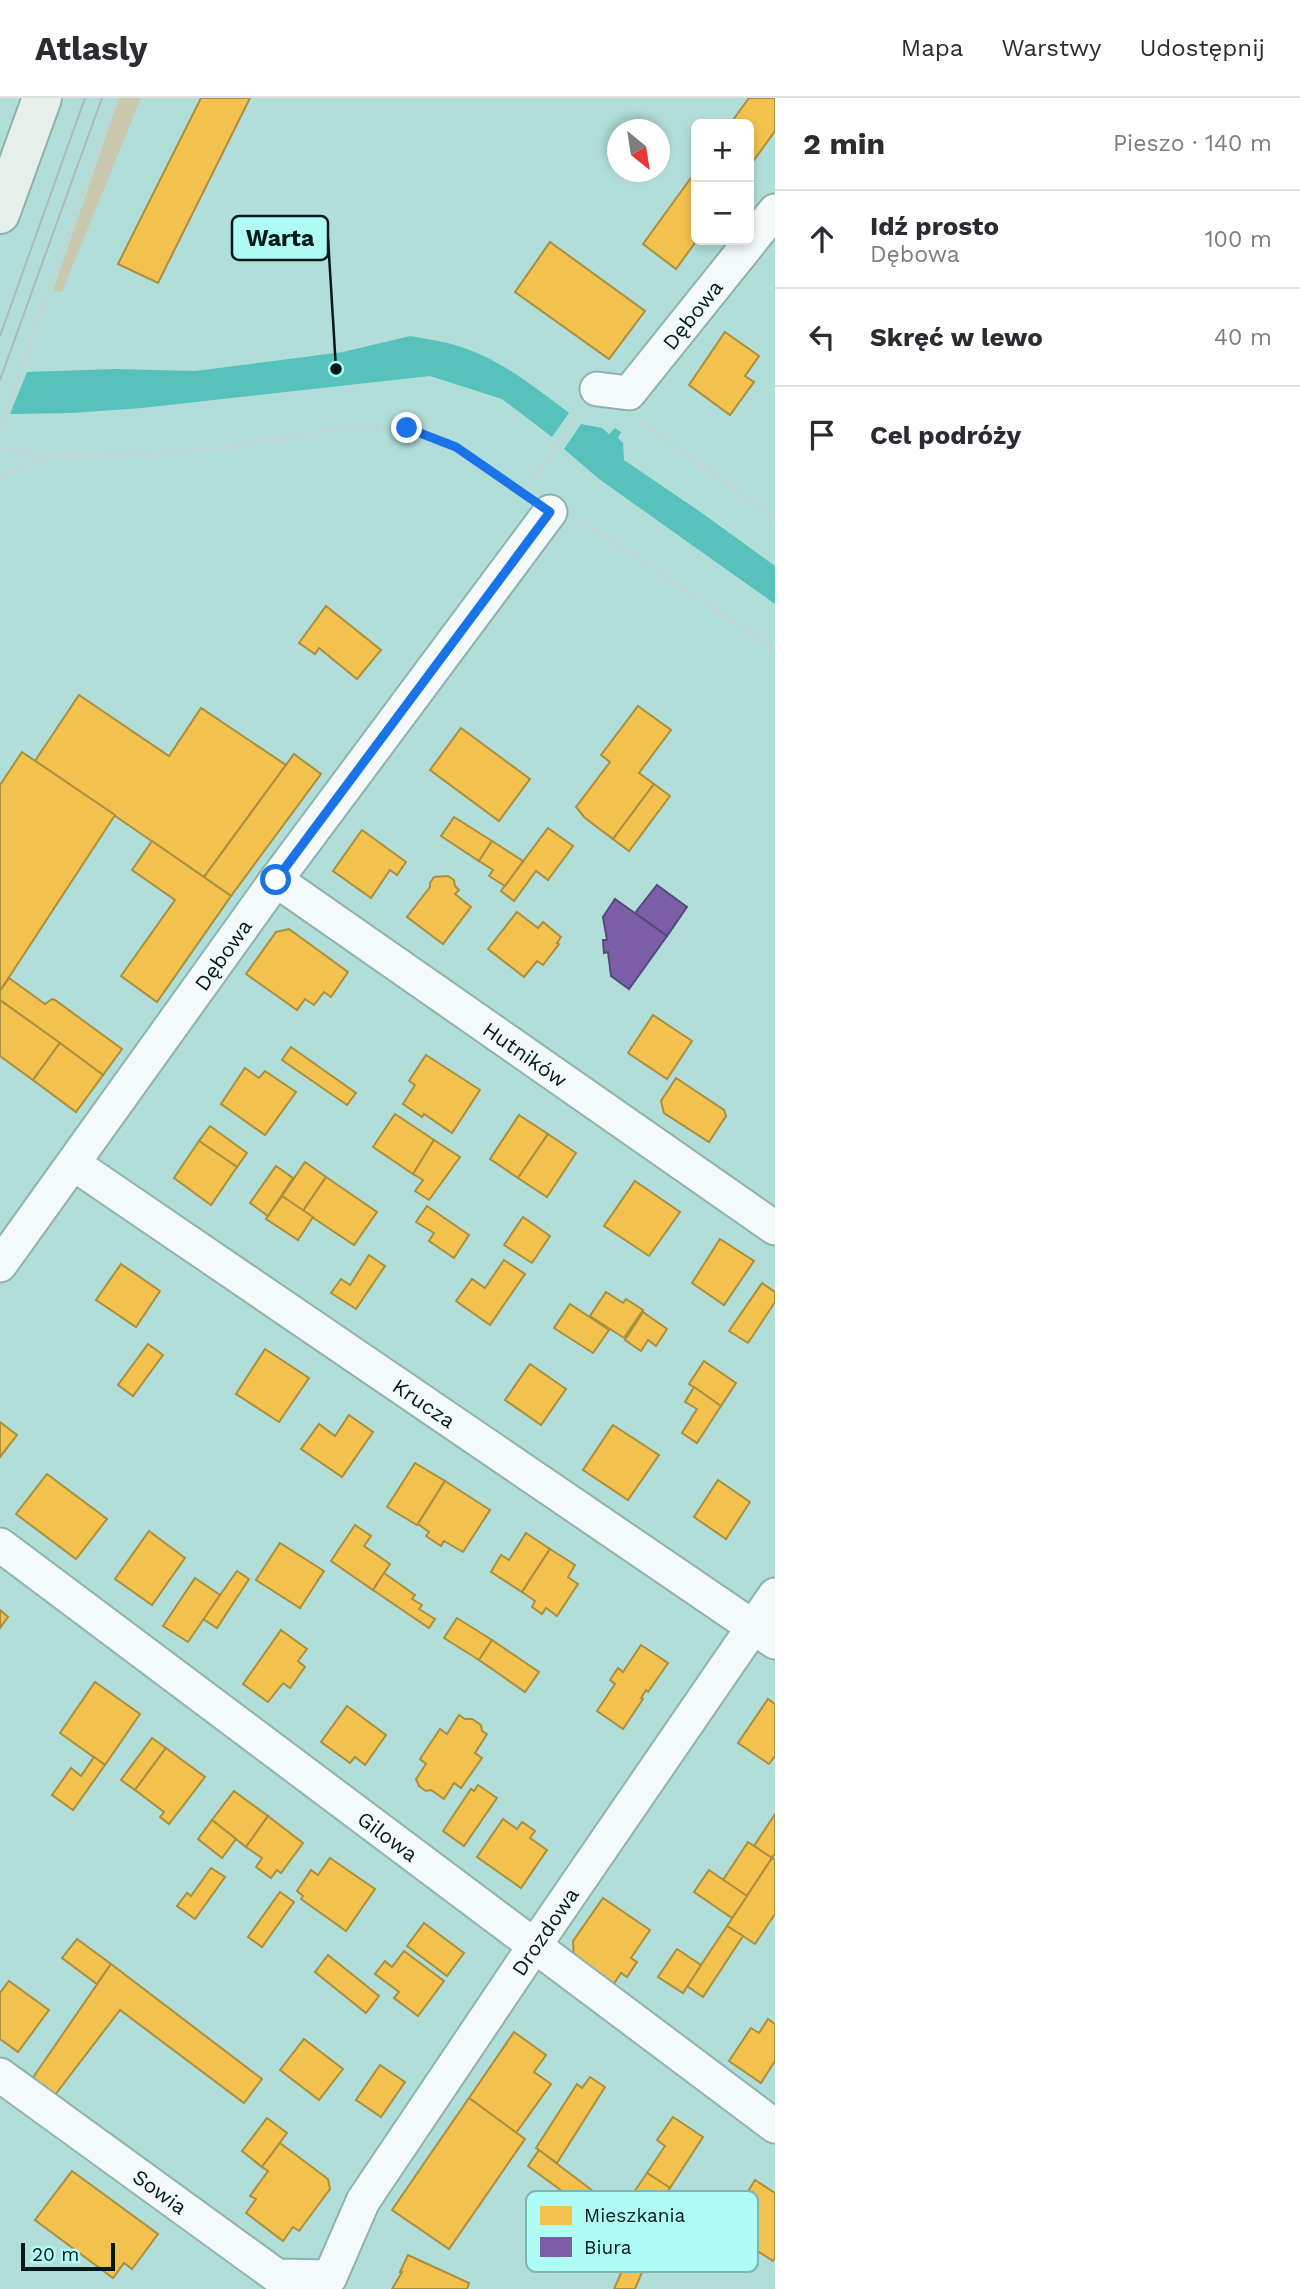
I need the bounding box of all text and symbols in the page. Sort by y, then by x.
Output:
text: Atlasly [35,29,147,68]
text: Mapa [901,34,963,62]
text: Warstwy [1001,34,1102,62]
text: Udostępnij [1140,34,1265,62]
north arrow [607,119,670,182]
map controls [691,119,754,245]
button: + [691,119,754,182]
text: 2 min [803,126,885,161]
text: Pieszo · 140 m [1113,130,1272,157]
button: − [691,182,754,245]
text: Idź prosto [870,211,999,241]
callout: Warta [232,216,328,260]
icon: ahead [803,220,841,258]
text: Warta [246,225,315,252]
text: 100 m [1205,226,1272,253]
text: Dębowa [870,241,960,268]
street label: Dębowa [657,275,727,354]
icon: left [803,318,841,356]
text: Skręć w lewo [870,322,1043,352]
text: 40 m [1214,324,1272,351]
route end [391,412,422,443]
icon: arrive [803,416,841,454]
text: Cel podróży [870,420,1021,450]
route start [260,864,291,895]
street label: Dębowa [189,914,257,995]
street label: Hutników [478,1016,572,1092]
street label: Krucza [388,1373,460,1433]
street label: Gilowa [353,1805,423,1867]
street label: Drozdowa [506,1882,584,1980]
street label: Sowia [128,2163,192,2219]
legend [526,2191,758,2272]
text: Mieszkania [584,2204,686,2227]
text: Biura [584,2236,632,2259]
scale bar [21,2240,116,2272]
text: 20 m [32,2243,79,2266]

